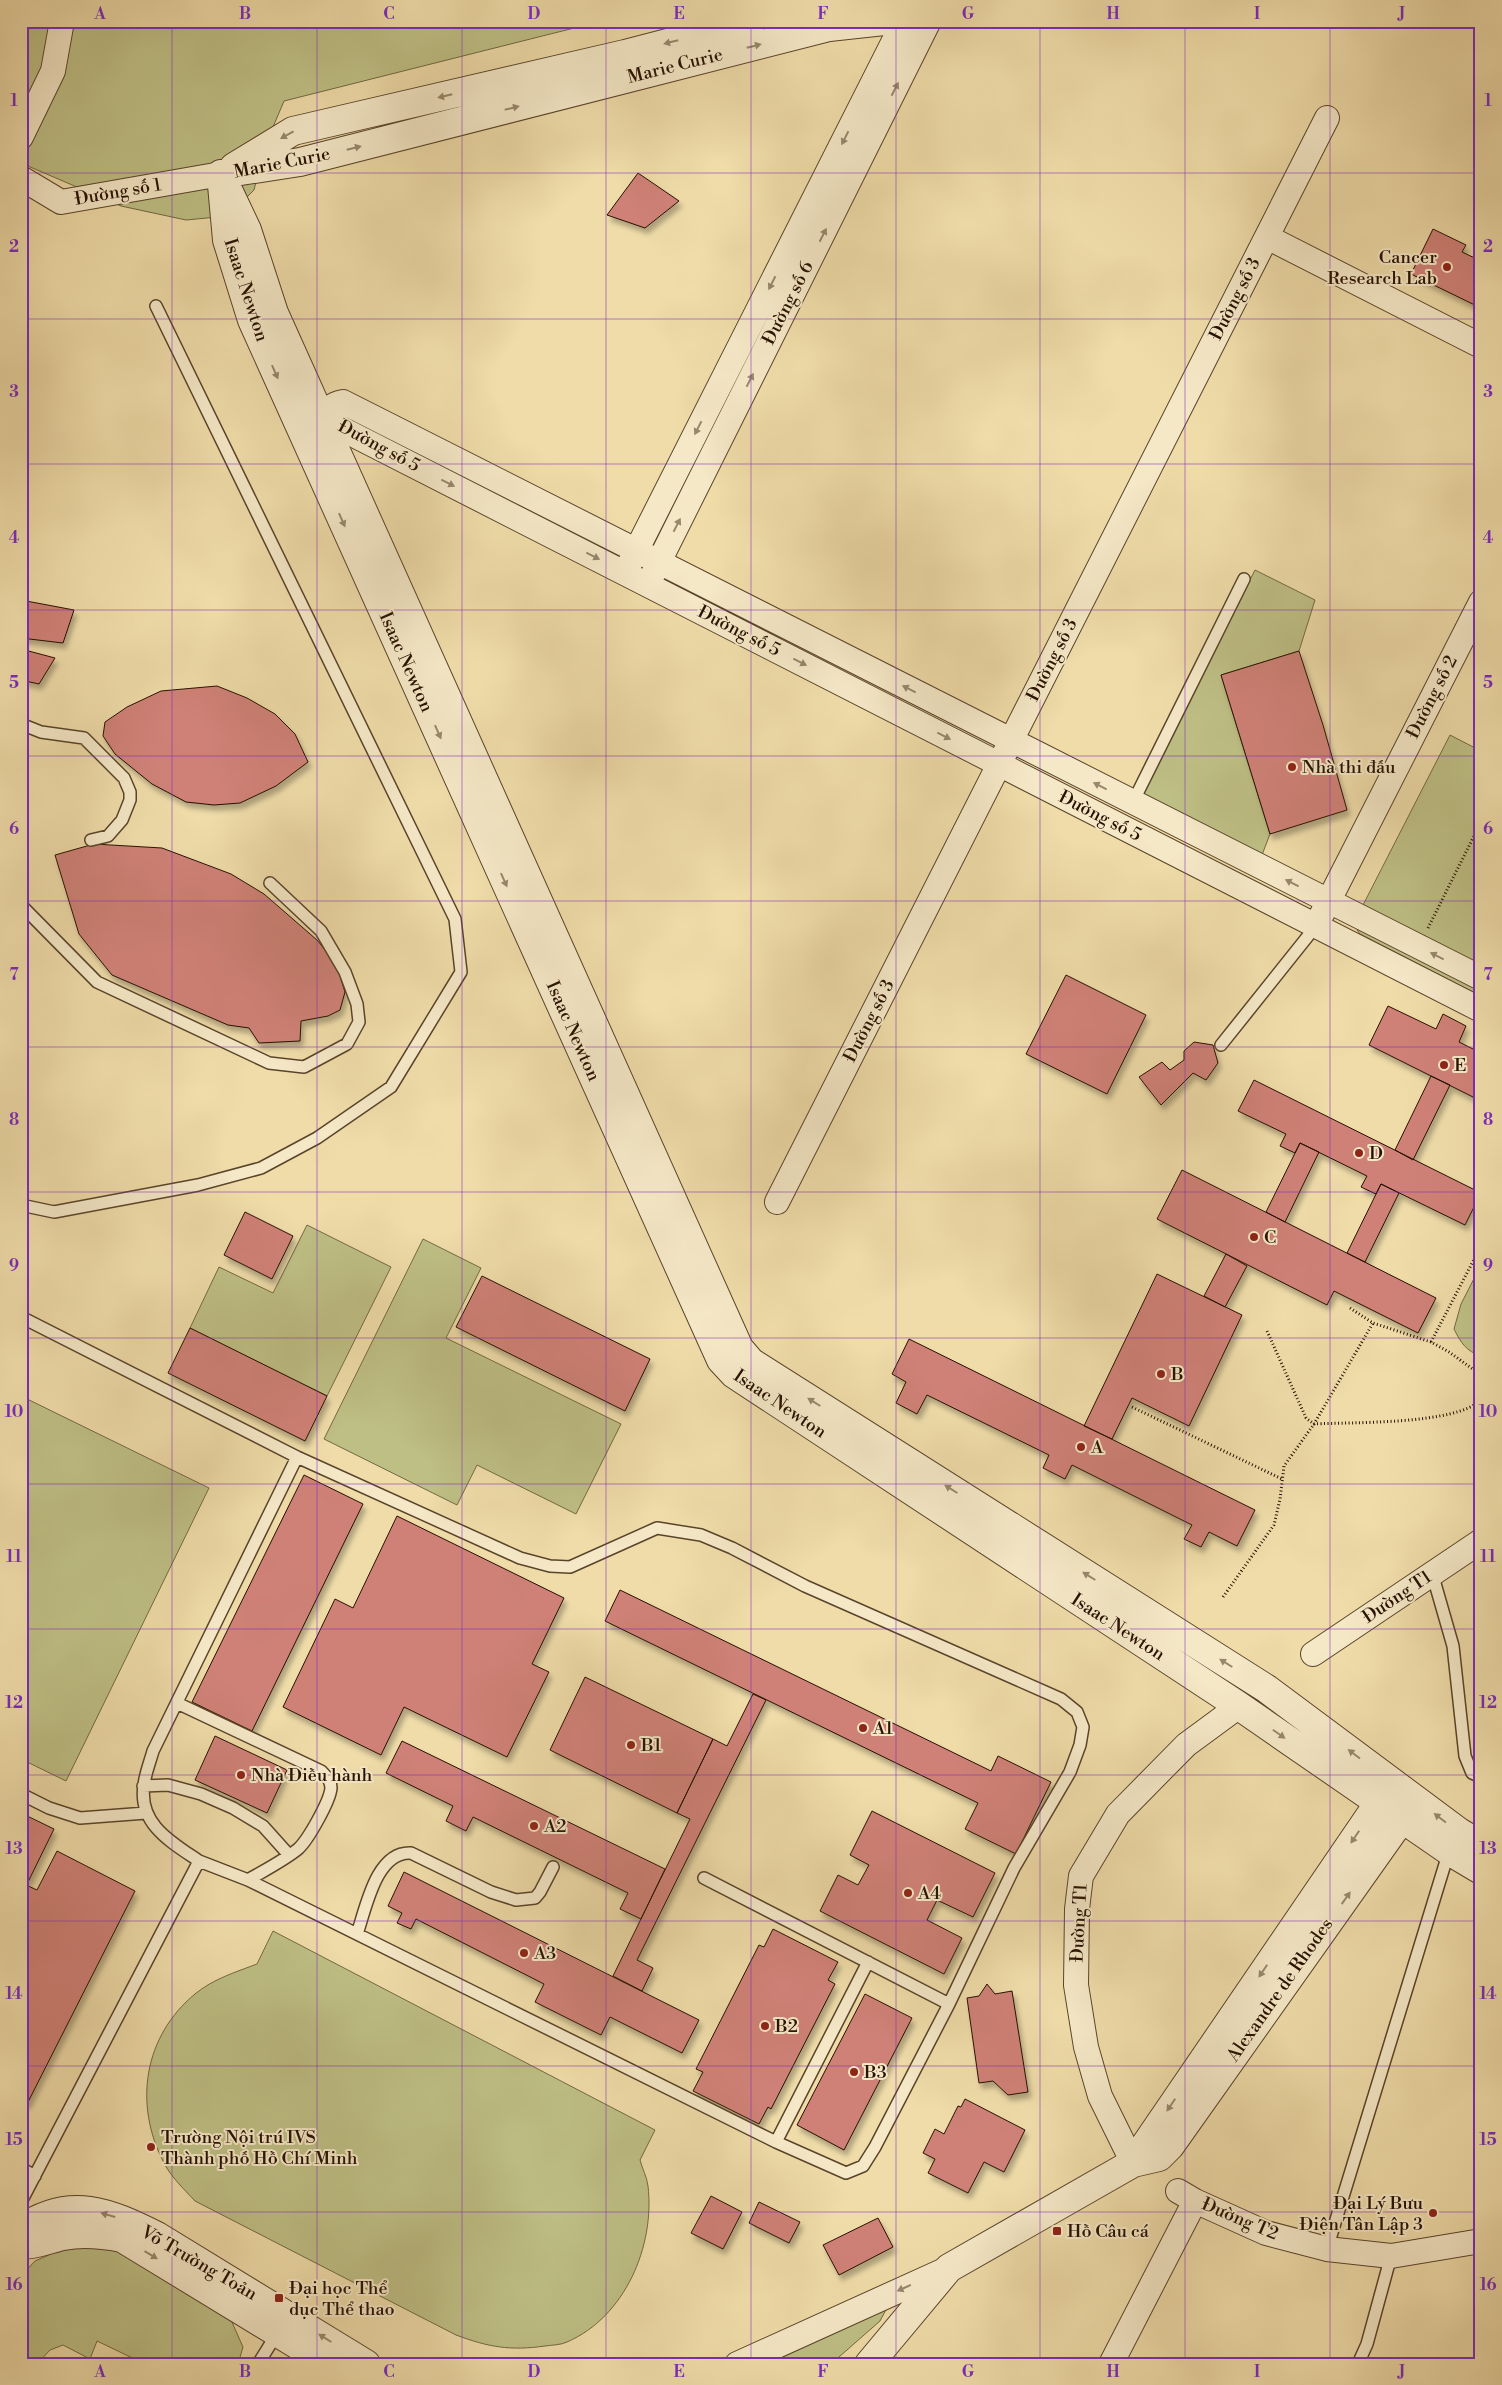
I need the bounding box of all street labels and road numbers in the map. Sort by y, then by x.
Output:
street label: Marie Curie [625,43,725,89]
street label: Marie Curie [232,142,332,184]
street label: Đường số 1 [73,173,163,211]
street label: Isaac Newton [218,235,274,345]
street label: Đường số 3 [1204,254,1266,344]
street label: Đường số 6 [757,257,819,349]
street label: Đường số 5 [334,415,424,477]
street label: Đường số 5 [694,600,784,662]
street label: Isaac Newton [374,608,438,716]
street label: Đường số 3 [1021,615,1083,705]
street label: Đường số 2 [1401,652,1463,742]
street label: Đường số 5 [1055,785,1145,847]
street label: Đường số 3 [838,976,900,1066]
street label: Isaac Newton [541,977,605,1085]
street label: Isaac Newton [729,1364,831,1444]
street label: Đường T1 [1358,1565,1436,1629]
street label: Isaac Newton [1067,1588,1169,1666]
street label: Đường T1 [1065,1883,1093,1963]
street label: Alexandre de Rhodes [1221,1914,1338,2067]
street label: Đường T2 [1198,2193,1282,2245]
street label: Võ Trường Toản [136,2220,261,2306]

